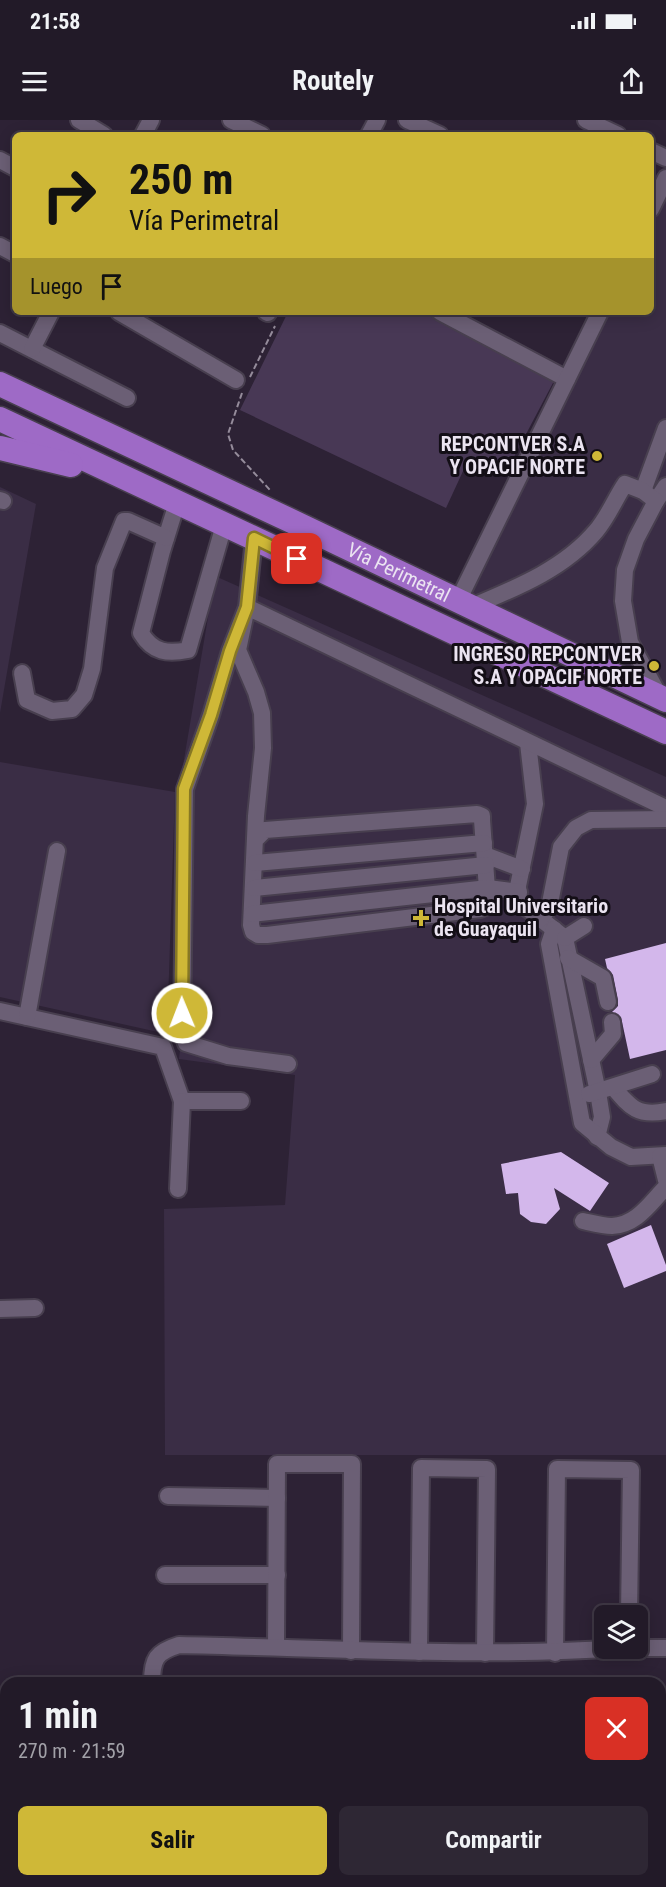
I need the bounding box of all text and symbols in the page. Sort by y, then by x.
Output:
text: 21:58 [30,9,81,34]
icon: menu [18,65,51,98]
text: Routely [292,65,374,97]
icon: share [615,65,648,98]
text: 250 m [129,155,234,204]
icon: right [30,156,108,234]
text: Vía Perimetral [129,205,279,237]
icon: arrive [95,270,128,303]
text: Luego [30,274,83,299]
place label: REPCONTVER S.A Y OPACIF NORTE [441,432,585,479]
marker: REPCONTVER S.A Y OPACIF NORTE [590,449,604,463]
pin [271,533,322,584]
street label: Vía Perimetral [343,537,454,607]
icon: arrive [280,542,313,575]
place label: INGRESO REPCONTVER S.A Y OPACIF NORTE [453,642,642,689]
marker: INGRESO REPCONTVER S.A Y OPACIF NORTE [647,659,661,673]
place label: Hospital Universitario de Guayaquil [434,894,608,941]
marker: Hospital Universitario de Guayaquil [412,909,430,927]
position arrow [150,981,214,1045]
map controls [594,1605,648,1659]
button: layers [594,1605,648,1659]
text: 1 min [18,1695,98,1737]
button: close [585,1697,648,1760]
text: 270 m · 21:59 [18,1739,125,1763]
button: Salir [18,1806,327,1875]
button: Compartir [339,1806,648,1875]

